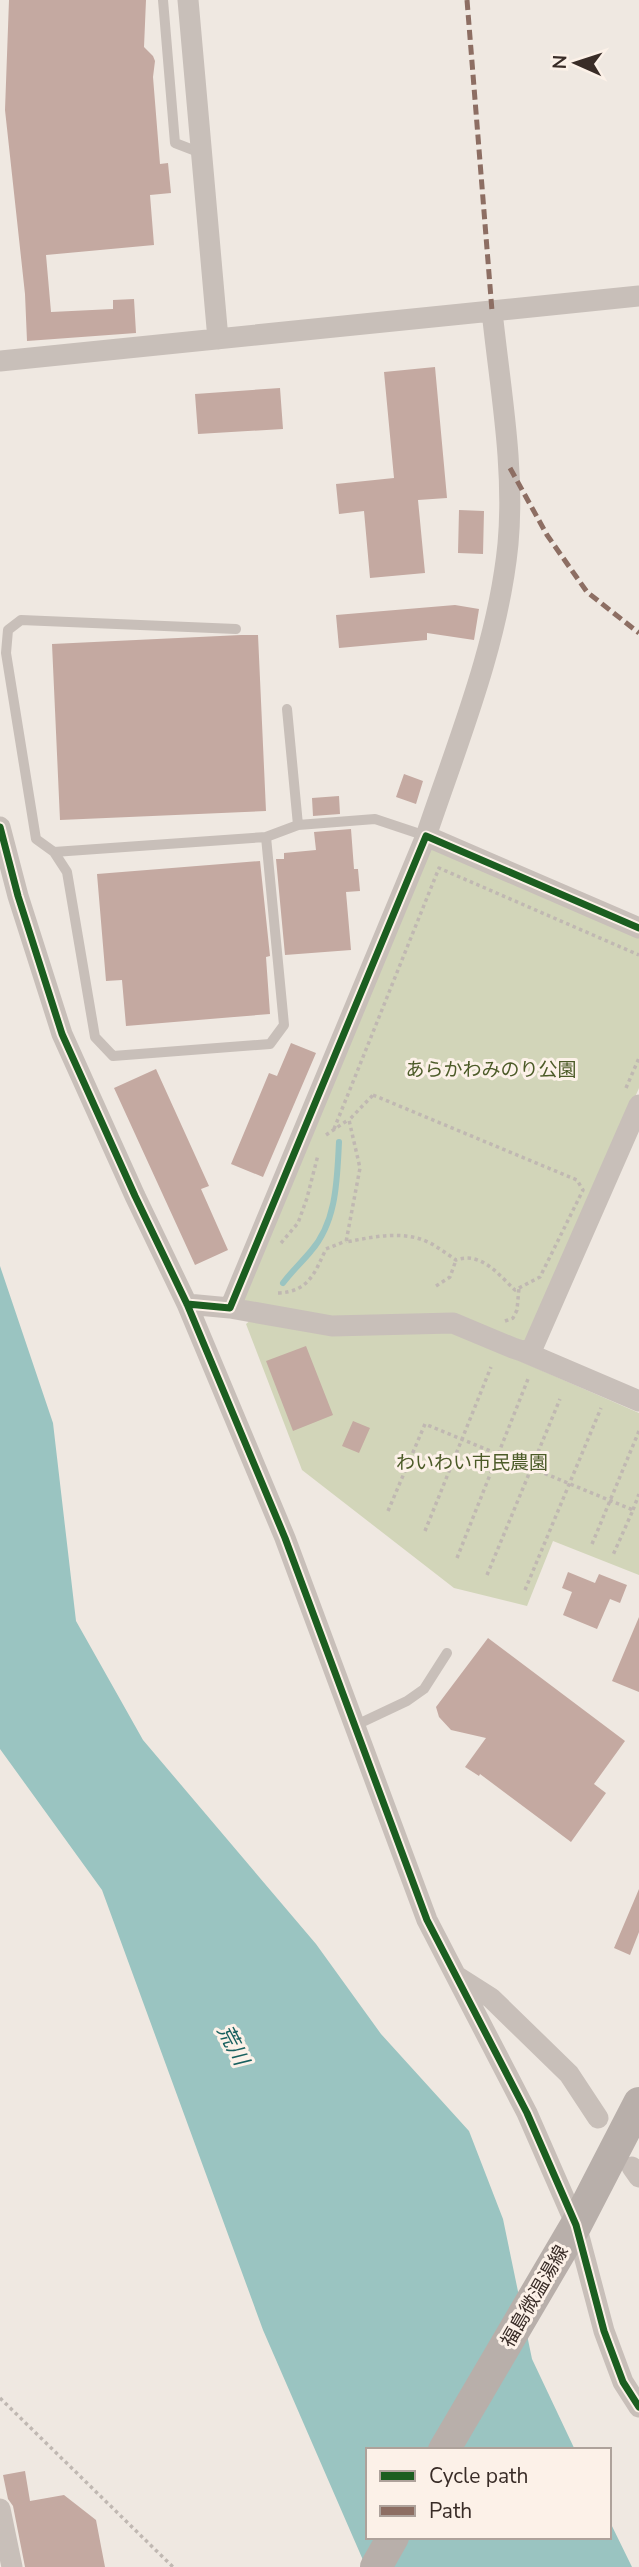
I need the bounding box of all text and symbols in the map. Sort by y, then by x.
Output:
north arrow [541,28,611,98]
text: N [547,54,573,70]
park label: あらかわみのり公園 [405,1057,577,1083]
park label: わいわい市民農園 [396,1450,548,1476]
water label: 荒川 [211,2020,256,2072]
street label: 福島微温湯線 [495,2241,575,2352]
legend [366,2448,611,2539]
text: Cycle path [429,2462,528,2490]
text: Path [429,2497,472,2525]

